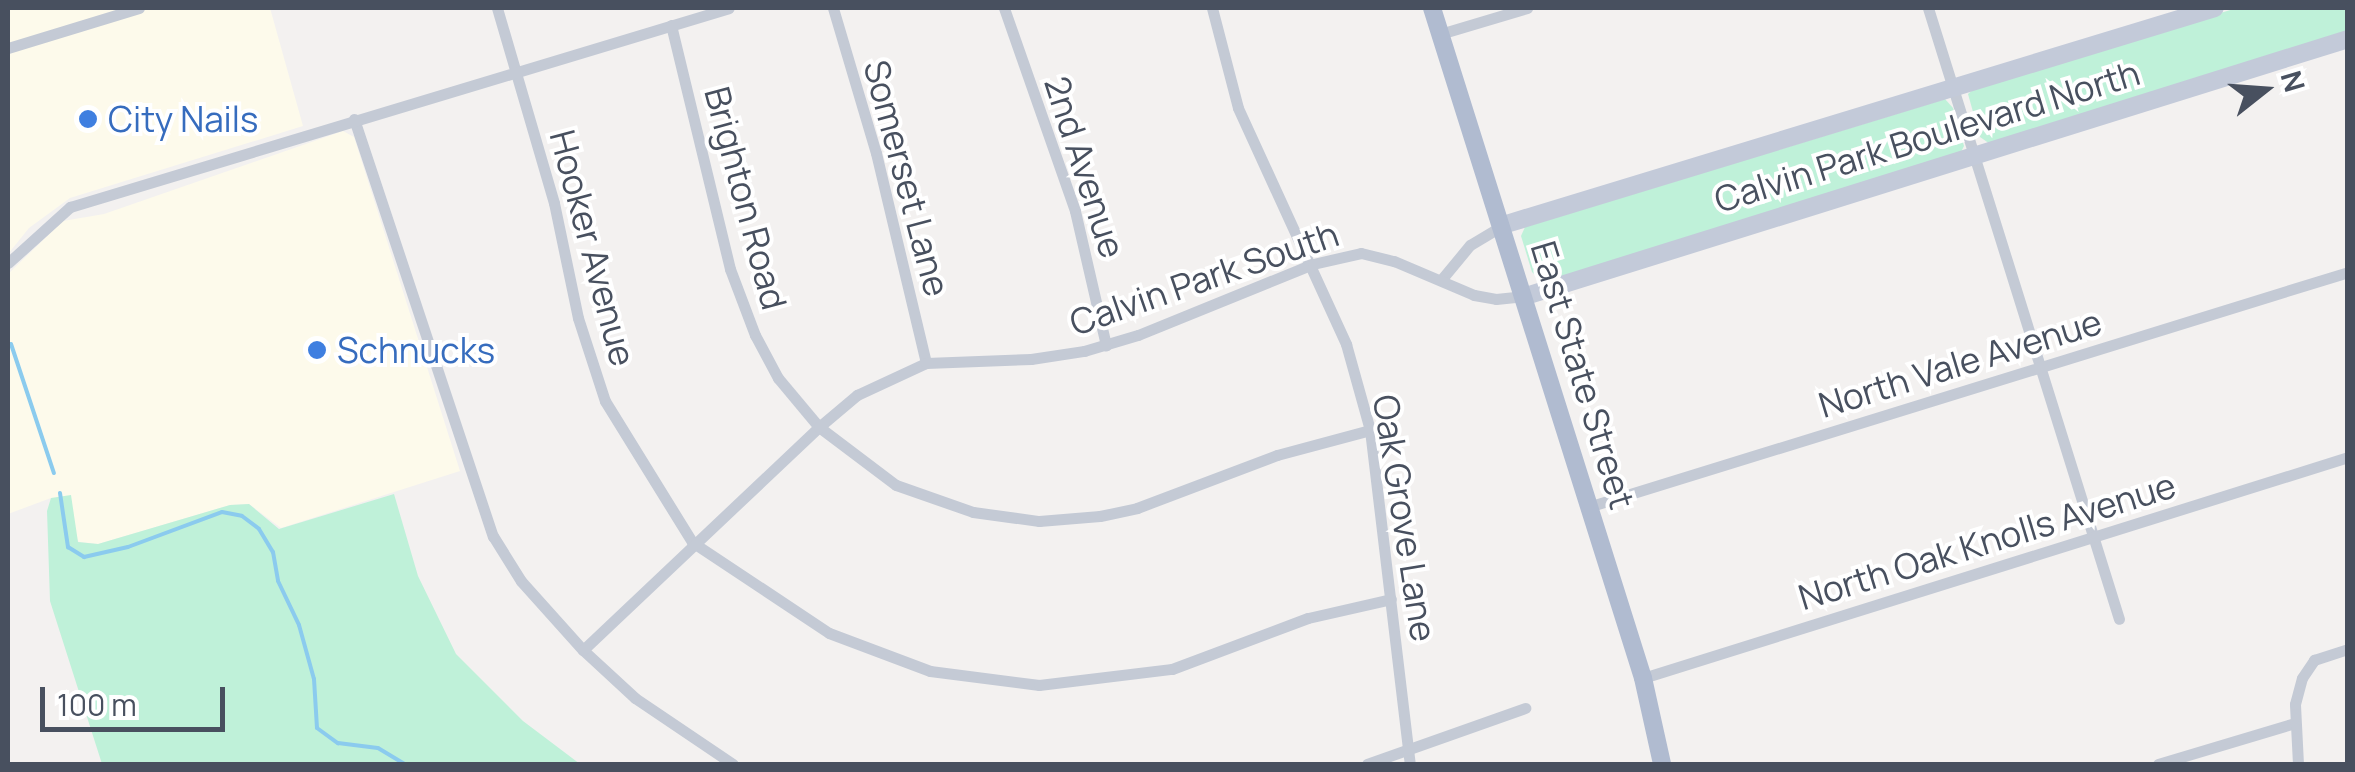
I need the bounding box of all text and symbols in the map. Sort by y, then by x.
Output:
north arrow [2215,40,2315,140]
street label: Calvin Park Boulevard North [1709,51,2145,221]
street label: Somerset Lane [855,55,959,301]
text: N [2273,66,2315,96]
street label: 2nd Avenue [1036,71,1134,263]
street label: Brighton Road [696,82,796,314]
place label: City Nails [108,98,258,140]
marker: City Nails [77,108,99,130]
street label: Hooker Avenue [541,126,645,370]
street label: Calvin Park South [1064,212,1344,344]
street label: East State Street [1522,236,1644,514]
street label: North Vale Avenue [1814,300,2106,426]
place label: Schnucks [337,329,495,371]
marker: Schnucks [306,339,328,361]
street label: Oak Grove Lane [1365,392,1445,644]
street label: North Oak Knolls Avenue [1793,464,2181,618]
scale bar [45,667,230,729]
text: 100 m [57,684,137,725]

